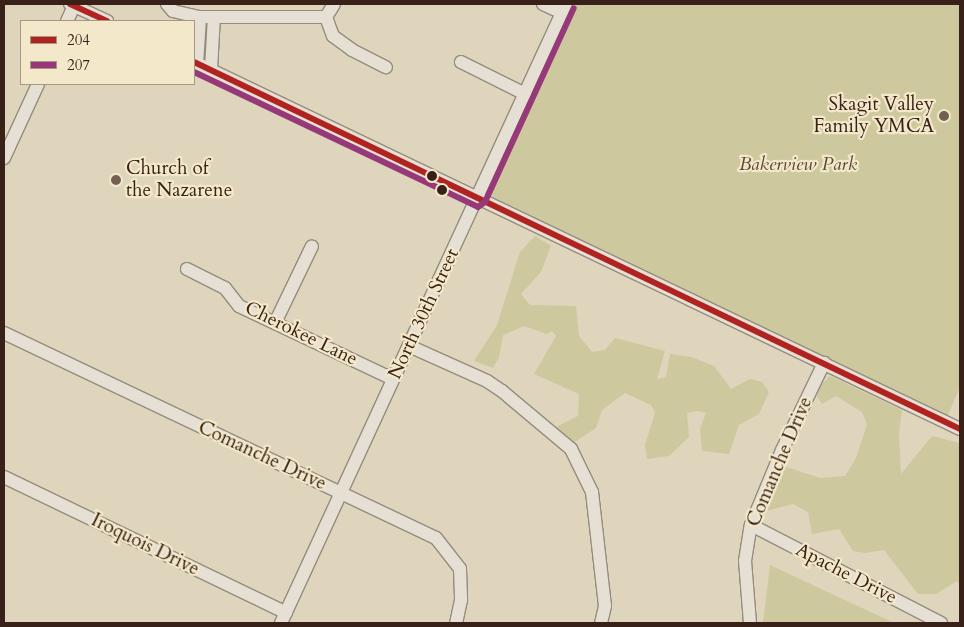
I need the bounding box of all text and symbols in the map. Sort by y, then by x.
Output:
legend [20,20,195,85]
text: 204 [67,30,90,50]
text: 207 [67,55,90,75]
place label: Skagit Valley Family YMCA [813,94,934,138]
marker: Skagit Valley Family YMCA [938,110,950,122]
park label: Bakerview Park [739,154,857,176]
place label: Church of the Nazarene [126,158,232,202]
unlabelled marker [427,171,437,181]
marker: Church of the Nazarene [110,174,122,186]
unlabelled marker [437,185,447,195]
street label: North 30th Street [384,245,464,383]
street label: Cherokee Lane [241,297,361,371]
street label: Comanche Drive [742,394,818,530]
street label: Comanche Drive [194,416,330,496]
street label: Iroquois Drive [87,509,203,581]
street label: Apache Drive [792,539,900,609]

